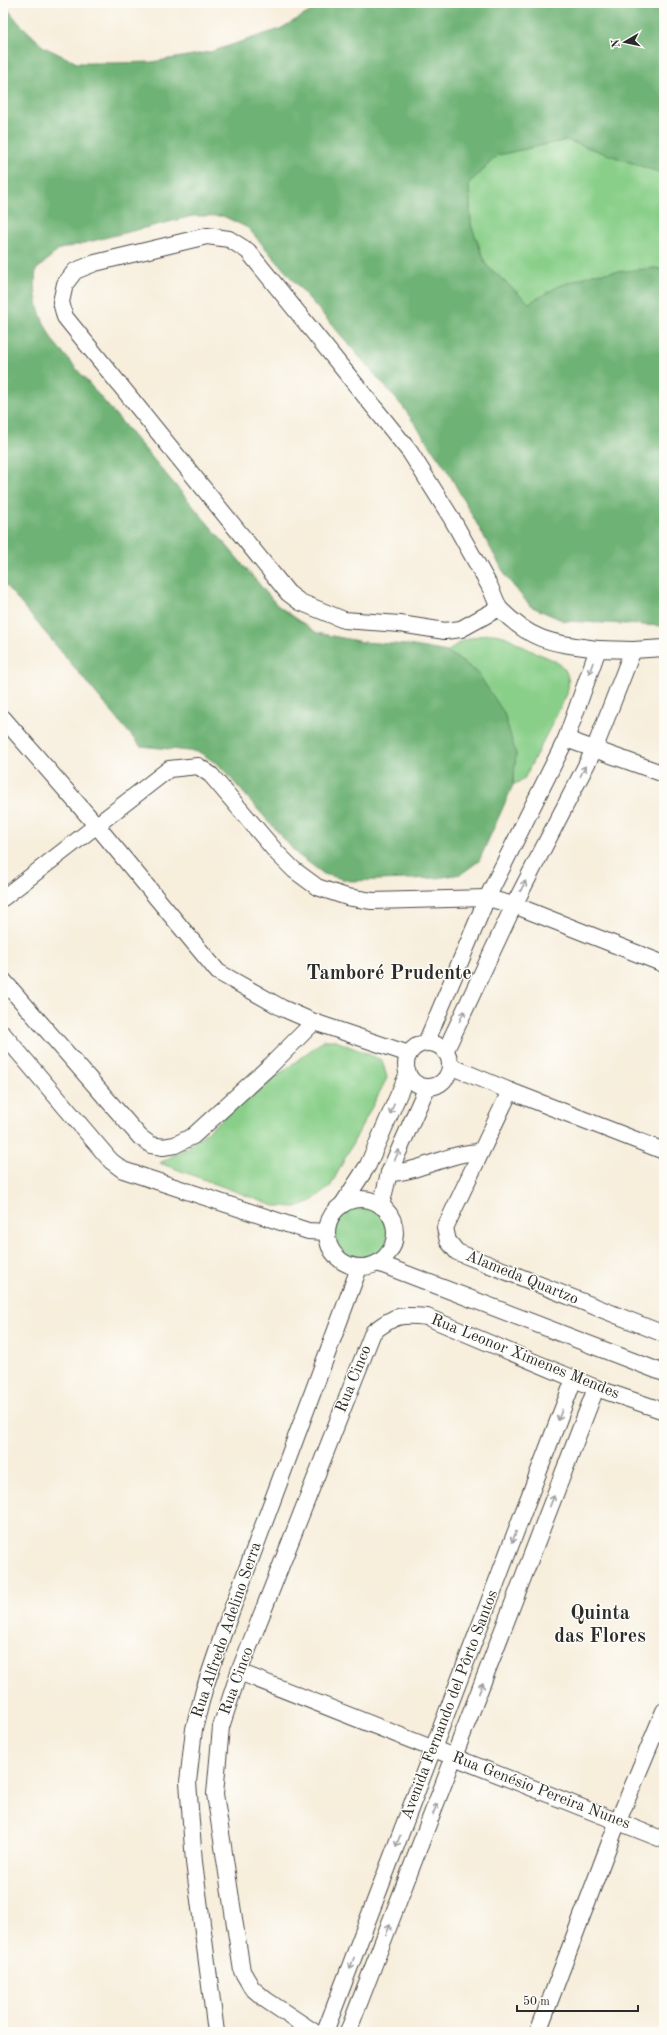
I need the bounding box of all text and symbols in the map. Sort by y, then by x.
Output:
north arrow [605,22,645,62]
text: N [610,38,623,48]
one-way arrow [586,661,594,673]
one-way arrow [580,765,588,777]
one-way arrow [520,880,528,892]
district label: Tamboré Prudente [306,964,472,984]
one-way arrow [459,1011,466,1023]
one-way arrow [388,1103,395,1115]
one-way arrow [393,1149,401,1161]
street label: Alameda Quartzo [463,1248,581,1308]
street label: Rua Leonor Ximenes Mendes [428,1312,622,1402]
street label: Rua Cinco [333,1343,375,1415]
one-way arrow [556,1409,564,1421]
one-way arrow [549,1495,557,1507]
one-way arrow [510,1530,518,1542]
street label: Rua Alfredo Adelino Serra [189,1540,265,1720]
street label: Avenida Fernando del Pôrto Santos [399,1588,501,1822]
district label: Quinta das Flores [554,1604,646,1647]
street label: Rua Cinco [217,1645,257,1717]
one-way arrow [478,1682,486,1694]
street label: Rua Genésio Pereira Nunes [450,1750,632,1832]
one-way arrow [431,1804,439,1816]
one-way arrow [394,1835,402,1847]
one-way arrow [384,1925,392,1937]
one-way arrow [347,1956,355,1968]
scale bar [517,1987,638,2013]
text: 50 m [523,1995,550,2008]

